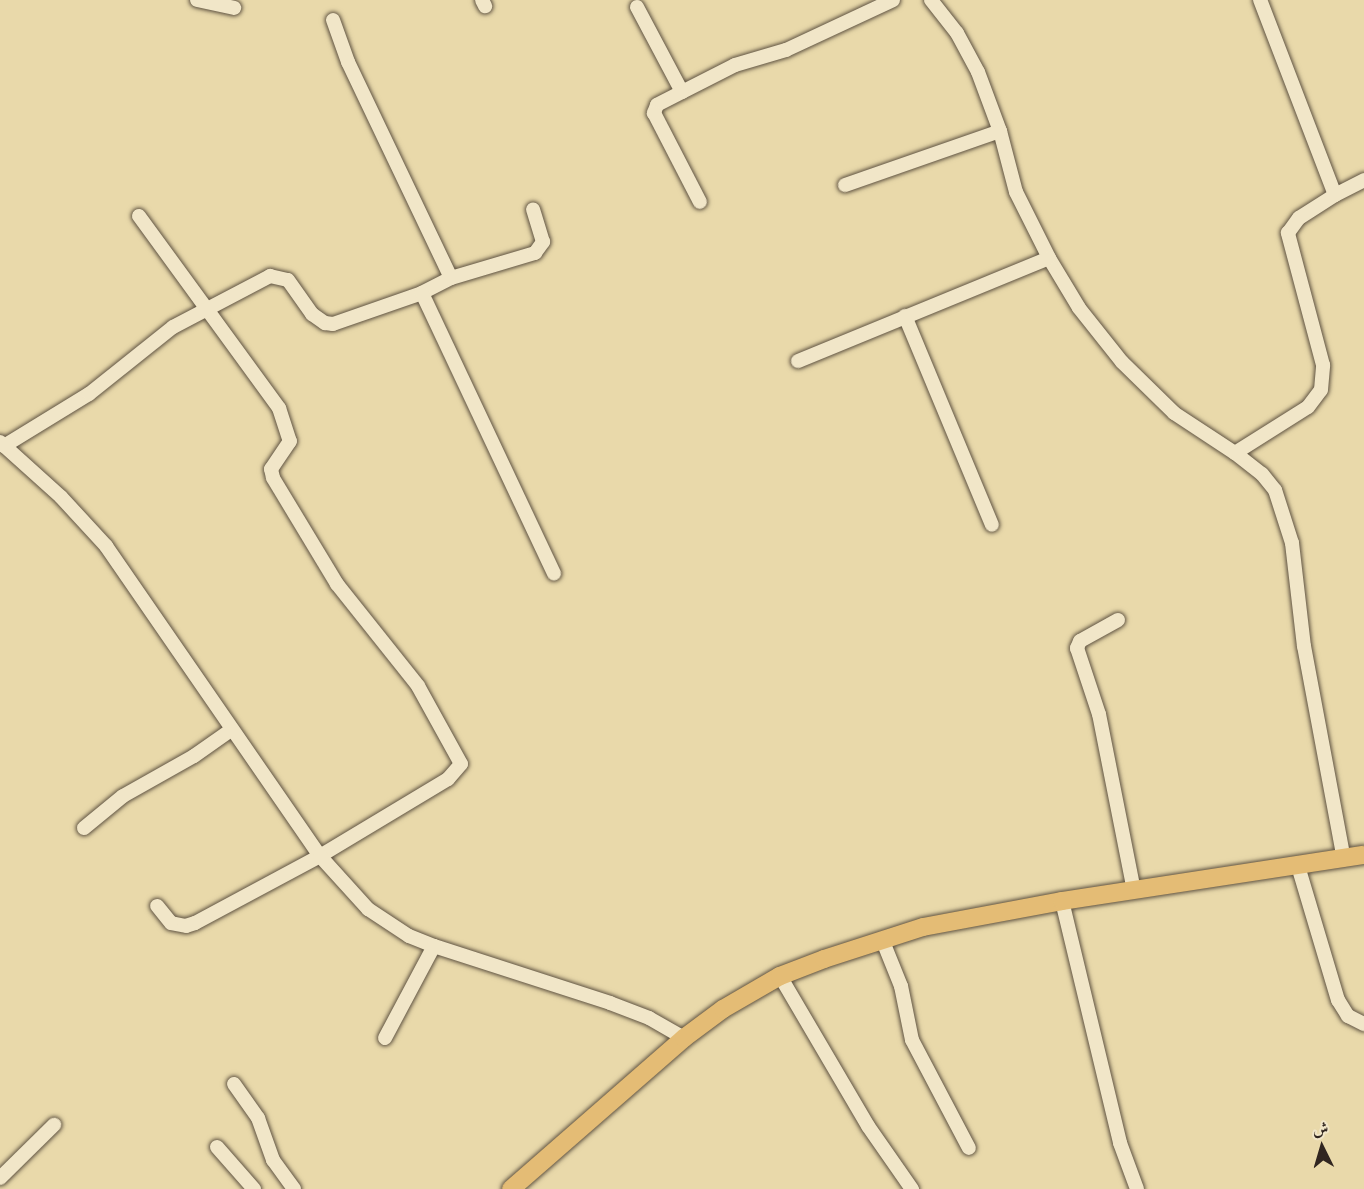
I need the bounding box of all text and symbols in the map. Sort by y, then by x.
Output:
north arrow [1292,1117,1352,1177]
text: ش [1312,1118,1329,1139]

